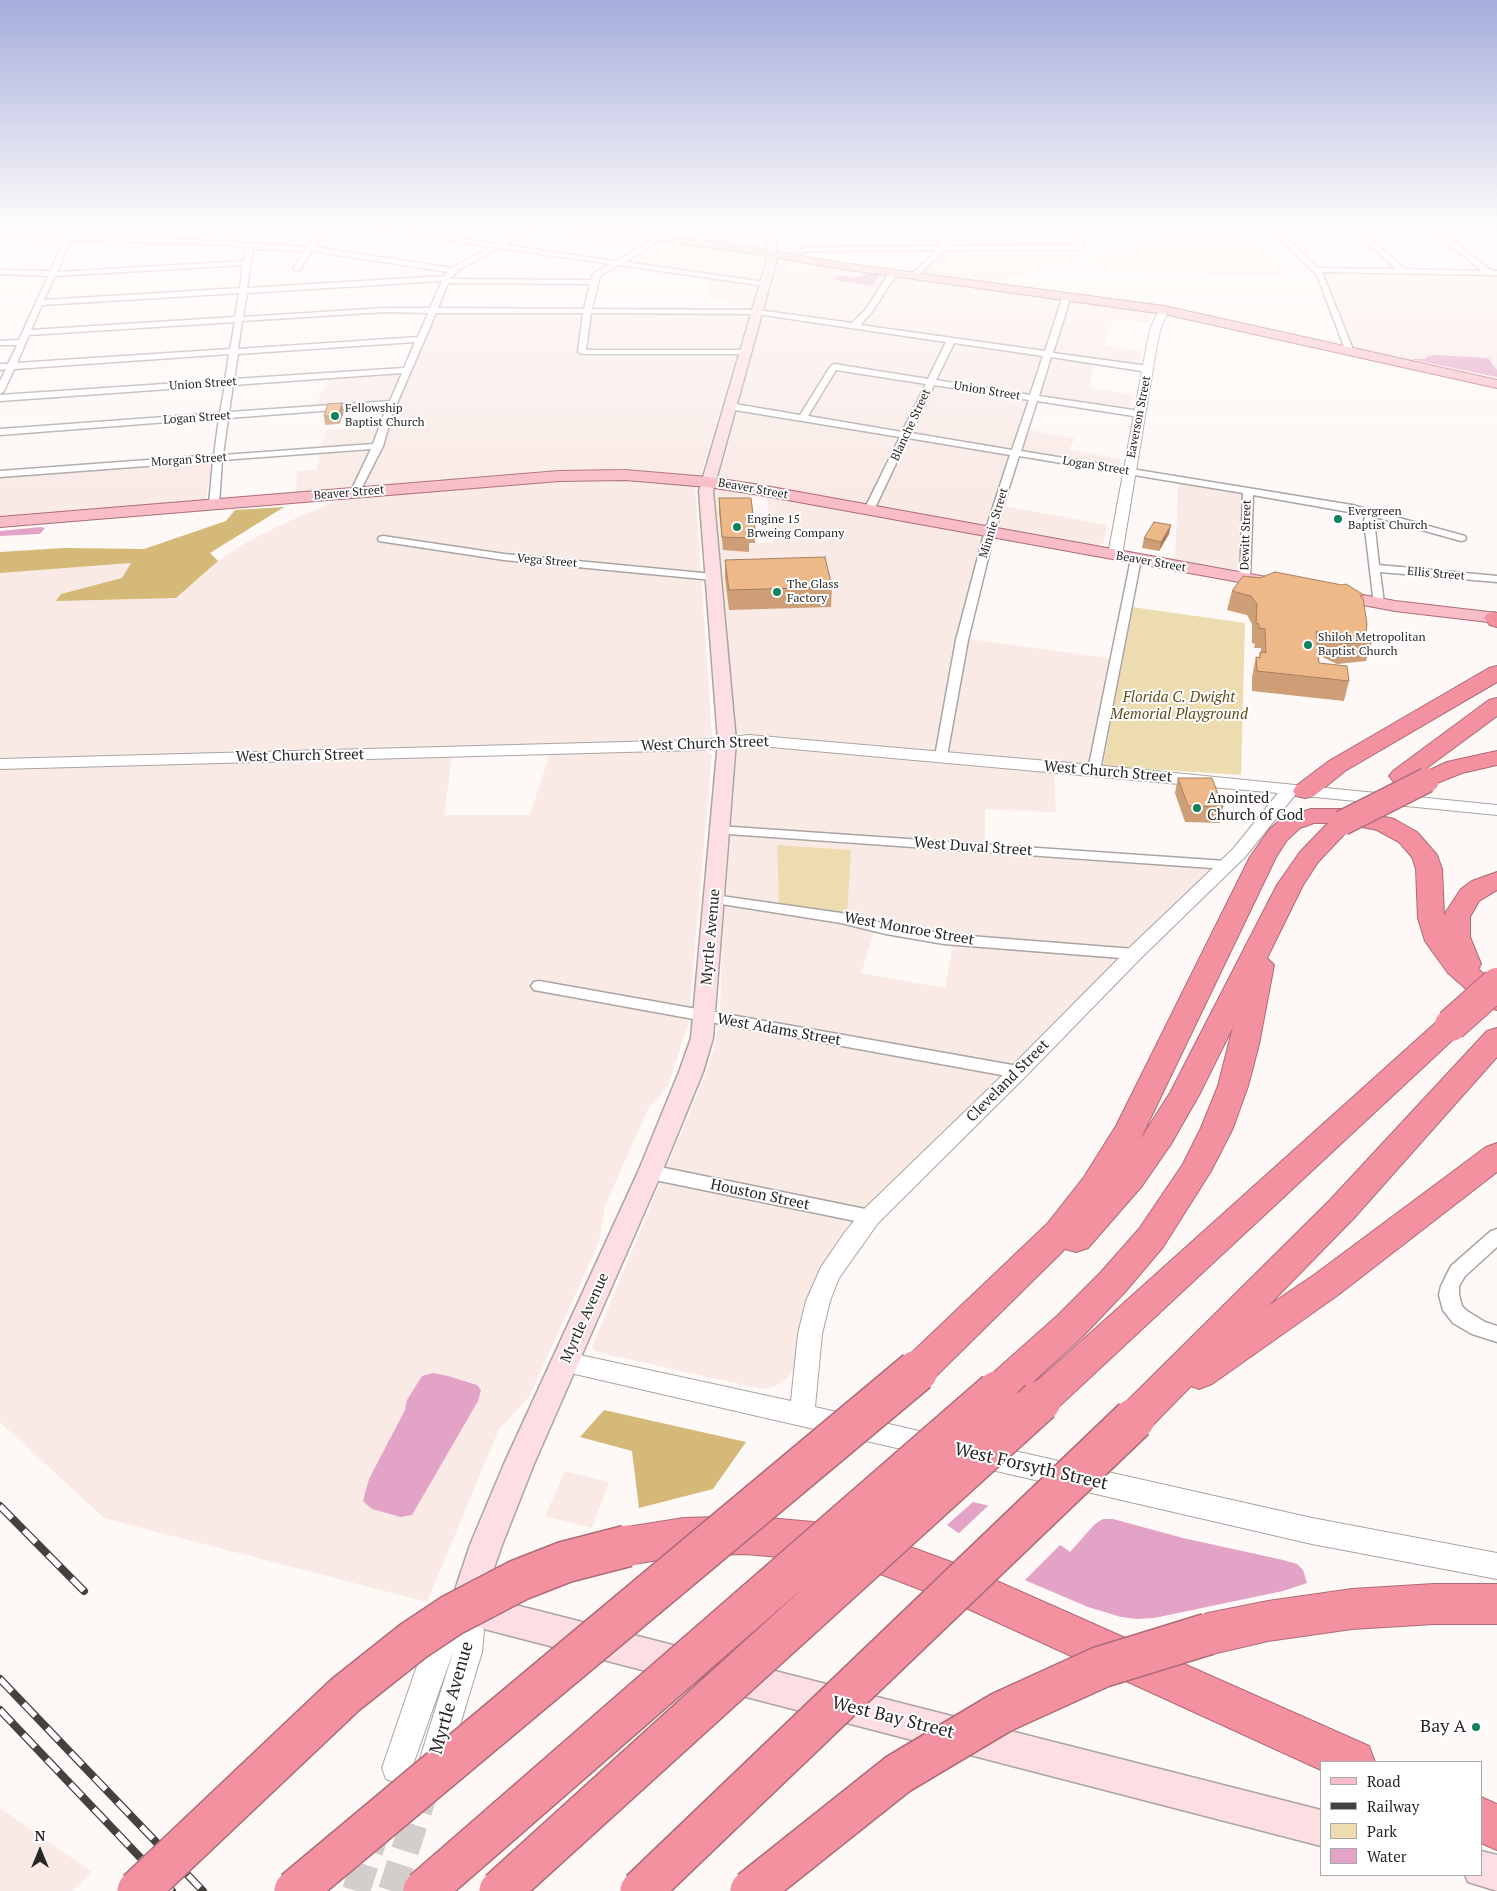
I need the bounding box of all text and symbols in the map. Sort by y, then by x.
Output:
street label: Union Street [169,374,237,394]
street label: Eaverson Street [1124,375,1154,459]
street label: Union Street [953,379,1021,403]
street label: Blanche Street [888,387,934,463]
place label: Fellowship Baptist Church [345,402,425,430]
street label: Logan Street [163,408,231,428]
marker: Fellowship Baptist Church [329,410,341,422]
street label: Morgan Street [151,450,227,470]
street label: Logan Street [1061,454,1131,478]
street label: Beaver Street [717,476,789,502]
street label: Beaver Street [313,483,385,503]
street label: Minnie Street [976,486,1012,560]
street label: Dewitt Street [1238,499,1254,571]
place label: Evergreen Baptist Church [1348,505,1428,533]
place label: Engine 15 Brweing Company [747,513,844,541]
marker: Evergreen Baptist Church [1332,513,1344,525]
marker: Engine 15 Brweing Company [731,521,743,533]
street label: Beaver Street [1115,549,1187,575]
street label: Vega Street [516,551,578,571]
street label: Ellis Street [1407,564,1465,584]
place label: The Glass Factory [787,578,839,606]
marker: The Glass Factory [771,586,783,598]
place label: Shiloh Metropolitan Baptist Church [1318,631,1426,659]
marker: Shiloh Metropolitan Baptist Church [1302,639,1314,651]
park label: Florida C. Dwight Memorial Playground [1110,689,1248,724]
street label: West Church Street [640,733,770,755]
street label: West Church Street [236,746,364,766]
street label: West Church Street [1043,757,1173,787]
place label: Anointed Church of God [1207,790,1303,825]
marker: Anointed Church of God [1191,802,1203,814]
street label: West Duval Street [913,834,1033,860]
street label: Myrtle Avenue [698,888,724,986]
street label: West Monroe Street [843,909,975,949]
street label: West Adams Street [716,1010,842,1050]
street label: Cleveland Street [963,1036,1053,1126]
street label: Houston Street [709,1176,811,1214]
street label: Myrtle Avenue [557,1270,613,1366]
street label: West Forsyth Street [952,1439,1110,1495]
street label: Myrtle Avenue [426,1639,478,1757]
street label: West Bay Street [830,1692,956,1744]
place label: Bay A [1420,1716,1466,1738]
marker: Bay A [1470,1721,1482,1733]
legend [1320,1761,1482,1876]
text: Road [1367,1771,1400,1791]
text: Railway [1367,1796,1419,1816]
text: Park [1367,1821,1397,1841]
north arrow [15,1826,65,1876]
text: N [35,1826,45,1845]
text: Water [1367,1846,1406,1866]

